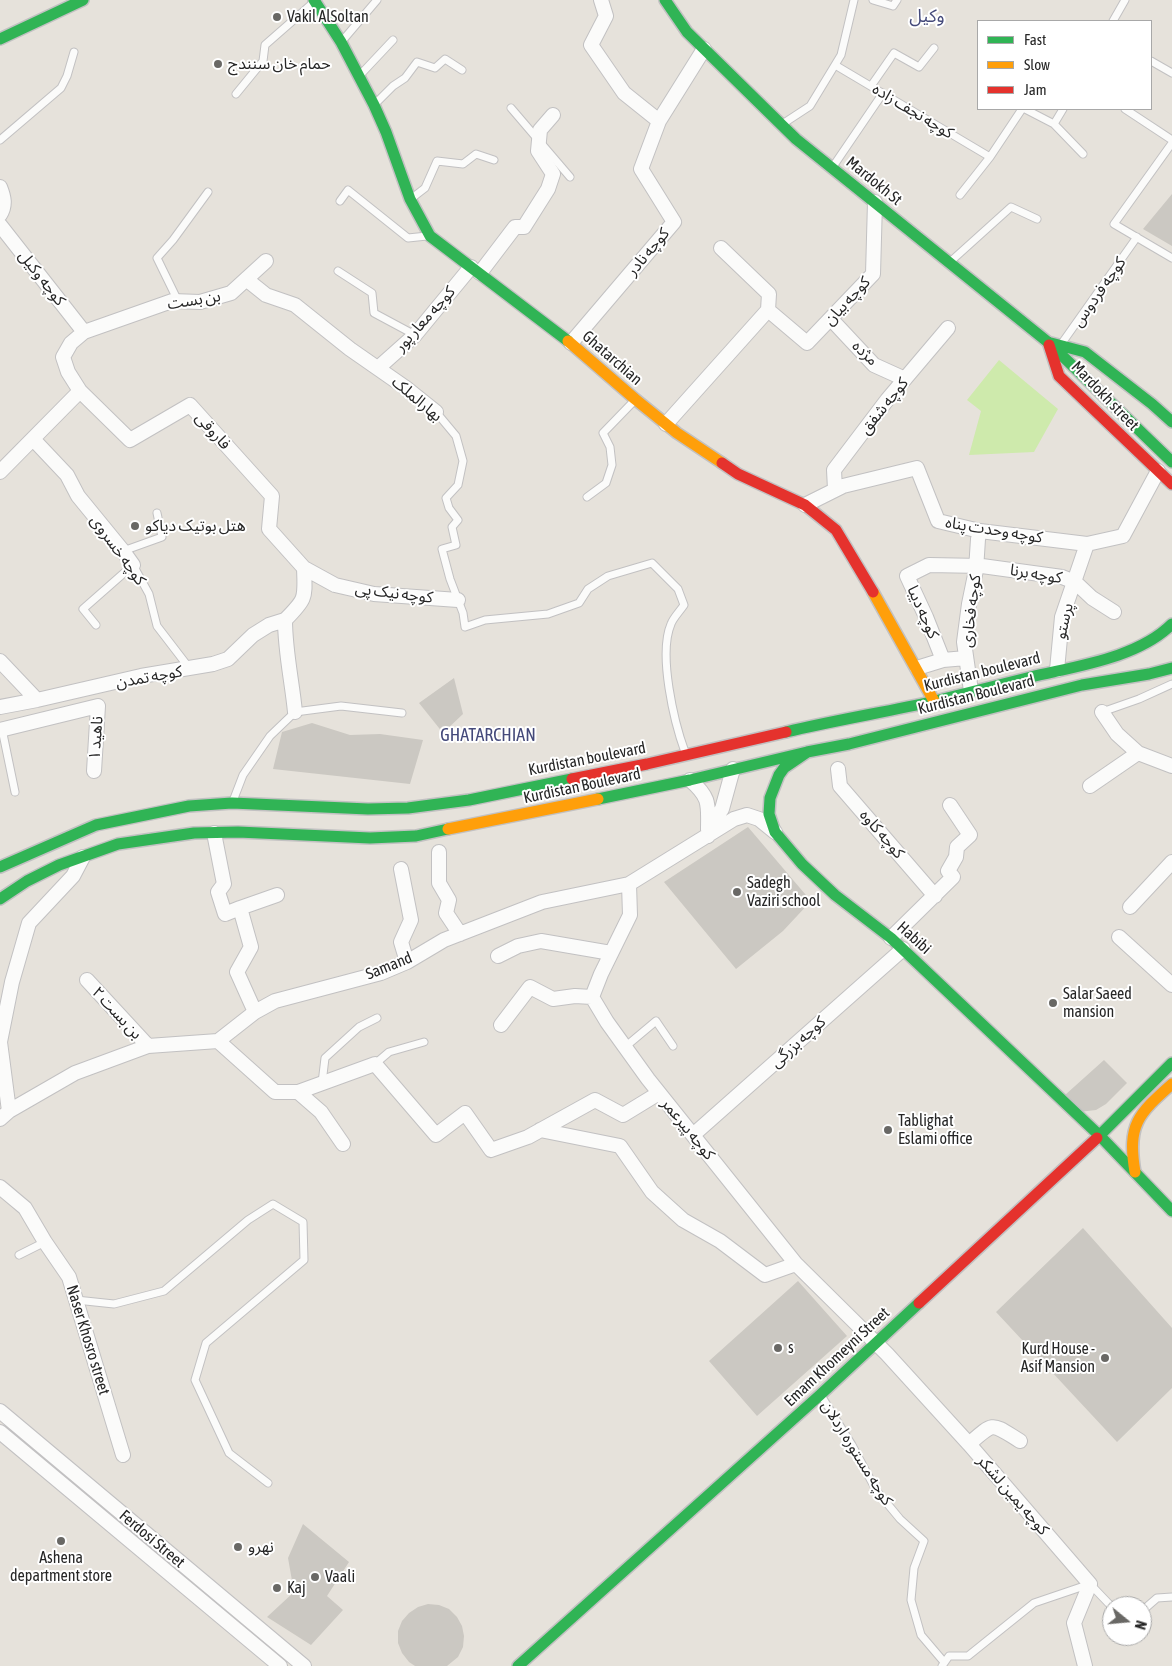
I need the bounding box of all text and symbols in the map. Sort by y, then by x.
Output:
district label: وکیل [909,5,945,27]
place label: Vakil AlSoltan [287,7,369,27]
marker: Vakil AlSoltan [271,11,283,23]
legend [977,20,1152,110]
text: Fast [1024,31,1046,48]
place label: حمام خان سنندج [228,54,331,74]
text: Slow [1024,56,1050,73]
marker: حمام خان سنندج [212,58,224,70]
street label: کوچه نجف زاده [869,79,957,143]
text: Jam [1024,81,1047,98]
street label: Mardokh St [842,153,906,209]
street label: کوچه نادر [623,224,673,280]
street label: کوچه وکیل [14,247,70,309]
street label: کوچه فردوس [1068,253,1130,331]
street label: کوچه بیان [820,273,874,329]
street label: کوچه معار پور [391,282,459,356]
street label: بن بست [166,286,222,314]
street label: Ghatarchian [578,327,646,389]
street label: مژده [848,336,882,370]
street label: Mardokh street [1067,357,1143,435]
street label: بهارالملک [388,372,446,426]
street label: کوچه شفق [855,374,913,438]
street label: فاروقی [191,408,235,454]
street label: کوچه خسروی [86,511,150,589]
street label: کوچه وحدت پناه [944,513,1044,547]
place label: هتل بوتیک دیاکو [145,516,246,536]
marker: هتل بوتیک دیاکو [129,520,141,532]
street label: کوچه برنا [1008,560,1064,588]
street label: کوچه فخاری [957,573,985,649]
street label: کوچه نیک پی [354,579,434,607]
street label: کوچه دیبا [903,582,943,642]
street label: پرستو [1051,601,1077,641]
street label: Kurdistan boulevard [922,648,1042,696]
street label: کوچه تمدن [114,662,184,692]
street label: Kurdistan Boulevard [916,671,1036,719]
street label: ناهید ۱ [85,715,107,761]
district label: GHATARCHIAN [433,724,543,746]
street label: Kurdistan boulevard [527,738,647,780]
street label: Kurdistan Boulevard [522,764,642,808]
street label: کوچه کاوه [856,806,908,862]
place label: Sadegh Vaziri school [747,873,820,911]
marker: Sadegh Vaziri school [731,886,743,898]
street label: Habibi [893,918,935,958]
street label: Samand [363,948,415,984]
street label: بن بست ۲ [88,983,146,1043]
place label: Salar Saeed mansion [1063,984,1132,1022]
marker: Salar Saeed mansion [1047,997,1059,1009]
street label: کوچه بزرگی [766,1012,830,1072]
street label: کوچه پیرعمر [657,1094,719,1164]
place label: Tablighat Eslami office [898,1111,973,1149]
marker: Tablighat Eslami office [882,1124,894,1136]
street label: Naser Khosro street [62,1283,114,1397]
street label: Emam Khomeyni Street [781,1303,893,1411]
place label: s [788,1338,794,1358]
place label: Kurd House - Asif Mansion [1021,1339,1095,1377]
marker: s [772,1342,784,1354]
marker: Kurd House - Asif Mansion [1099,1352,1111,1364]
street label: کوچه مستوره اردلان [817,1397,897,1509]
street label: کوچه یمین لشکر [973,1451,1053,1539]
street label: Ferdosi Street [115,1506,189,1572]
marker: Ashena department store [55,1535,67,1547]
place label: نهرو [248,1537,274,1557]
marker: نهرو [232,1541,244,1553]
place label: Ashena department store [10,1548,112,1586]
place label: Vaali [325,1567,355,1587]
marker: Vaali [309,1571,321,1583]
place label: Kaj [287,1578,306,1598]
marker: Kaj [271,1582,283,1594]
north arrow [1102,1596,1152,1646]
text: N [1132,1619,1149,1631]

